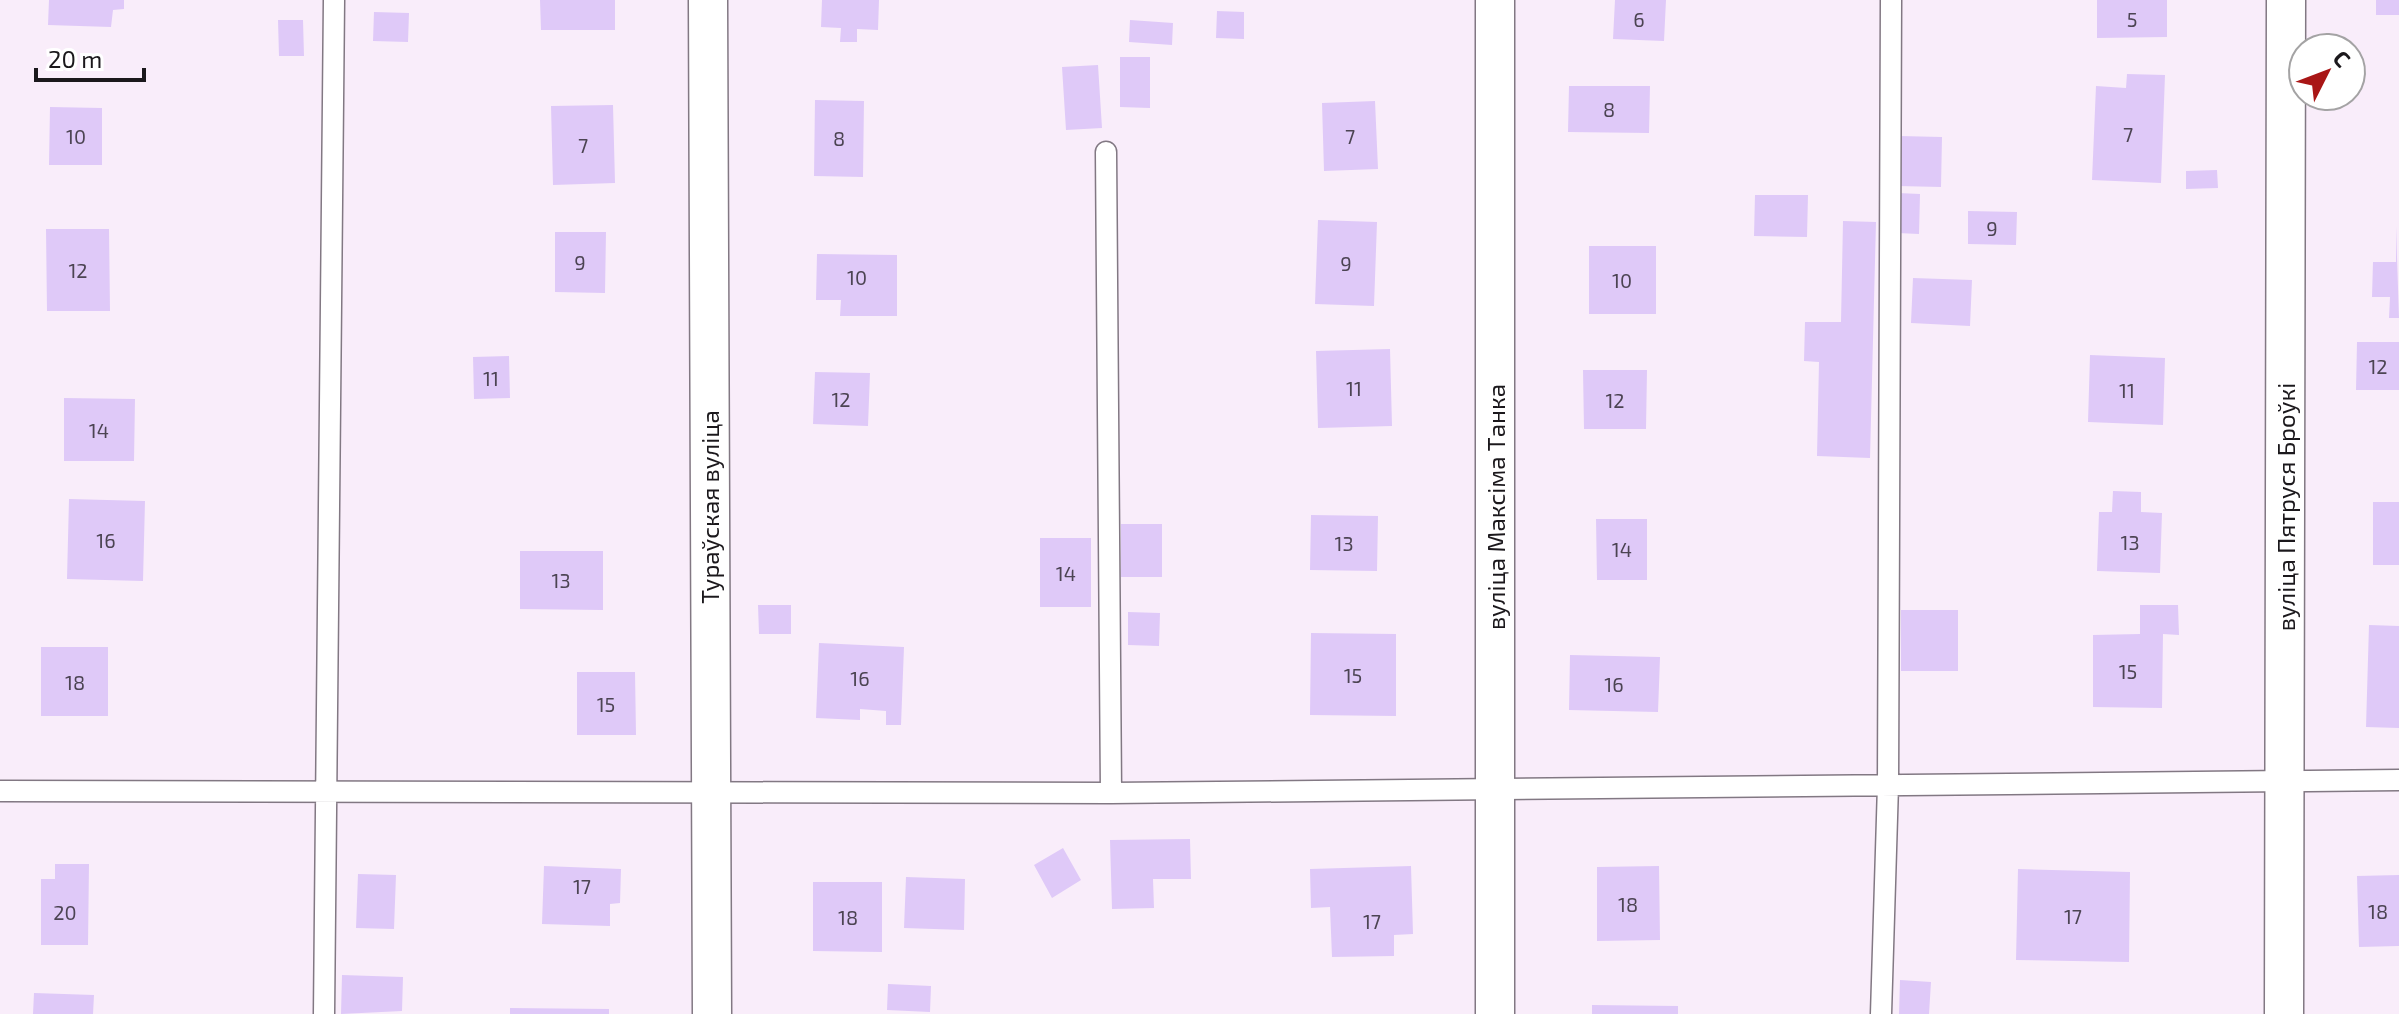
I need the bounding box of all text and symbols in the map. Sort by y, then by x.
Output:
house number: 6 [1633,7,1645,31]
house number: 5 [2127,7,2137,31]
scale bar [36,32,144,82]
north arrow [2287,32,2367,112]
text: 20 m [48,44,102,73]
text: С [2329,44,2357,72]
house number: 8 [1603,97,1615,121]
house number: 7 [2123,122,2133,146]
house number: 10 [66,124,86,148]
house number: 7 [1345,124,1355,148]
house number: 8 [833,126,845,150]
house number: 7 [578,133,588,157]
house number: 9 [1986,216,1998,240]
house number: 9 [574,250,586,274]
house number: 9 [1340,251,1352,275]
house number: 12 [68,258,88,282]
house number: 10 [847,265,867,289]
house number: 10 [1612,268,1632,292]
house number: 12 [2368,354,2388,378]
house number: 11 [483,366,499,390]
house number: 11 [1346,376,1362,400]
house number: 11 [2119,378,2135,402]
street label: вуліца Пятруся Броўкі [2271,383,2301,631]
street label: вуліца Максіма Танка [1481,384,1511,630]
house number: 12 [831,387,851,411]
house number: 12 [1605,388,1625,412]
street label: Тураўская вуліца [695,410,725,604]
house number: 14 [89,418,109,442]
house number: 16 [96,528,116,552]
house number: 13 [2120,530,2140,554]
house number: 13 [1334,531,1354,555]
house number: 14 [1612,537,1632,561]
house number: 14 [1056,561,1076,585]
house number: 13 [551,568,571,592]
house number: 15 [2119,659,2137,683]
house number: 15 [1344,663,1362,687]
house number: 16 [850,666,870,690]
house number: 18 [65,670,85,694]
house number: 16 [1604,672,1624,696]
house number: 15 [597,692,615,716]
house number: 17 [573,874,591,898]
house number: 18 [1618,892,1638,916]
house number: 18 [2368,899,2388,923]
house number: 20 [53,900,77,924]
house number: 17 [2064,904,2082,928]
house number: 18 [838,905,858,929]
house number: 17 [1363,909,1381,933]

